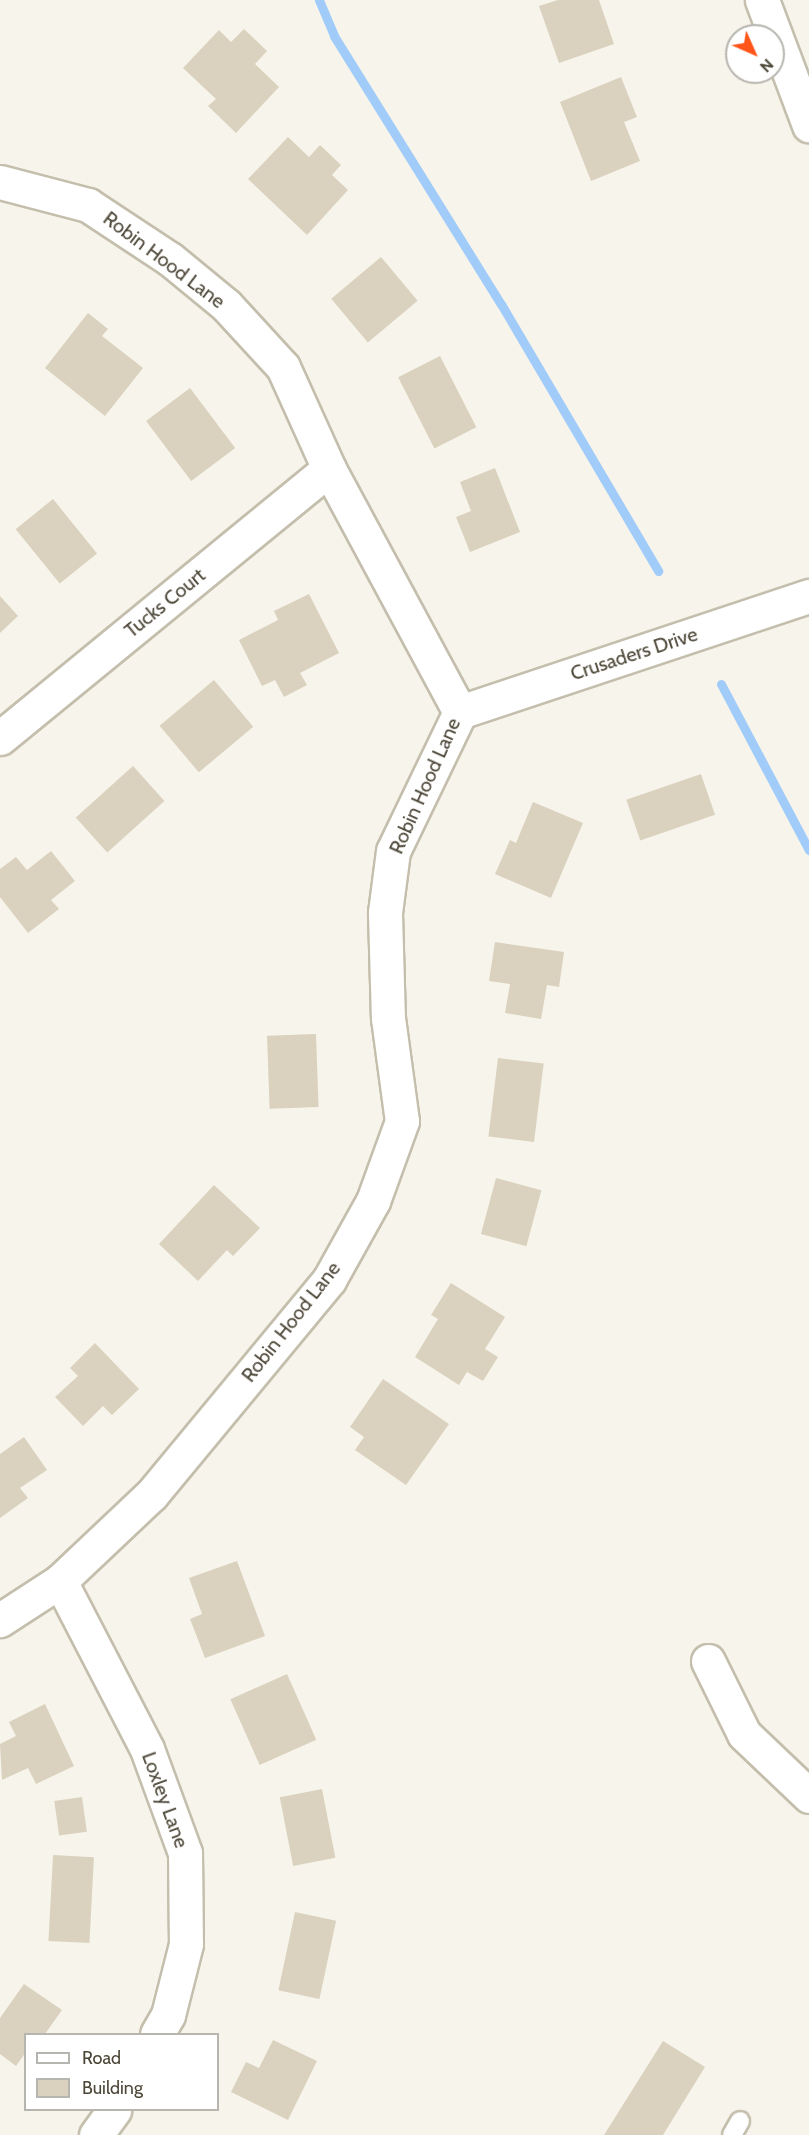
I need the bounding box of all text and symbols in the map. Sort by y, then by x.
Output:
north arrow [725,24,785,84]
text: N [756,55,777,76]
street label: Robin Hood Lane [98,206,230,314]
street label: Tucks Court [120,563,210,643]
street label: Crusaders Drive [567,622,701,686]
street label: Robin Hood Lane [384,714,466,858]
street label: Robin Hood Lane [237,1257,345,1387]
street label: Loxley Lane [137,1749,193,1851]
legend [24,2033,219,2111]
text: Road [82,2047,121,2069]
text: Building [82,2077,143,2099]

